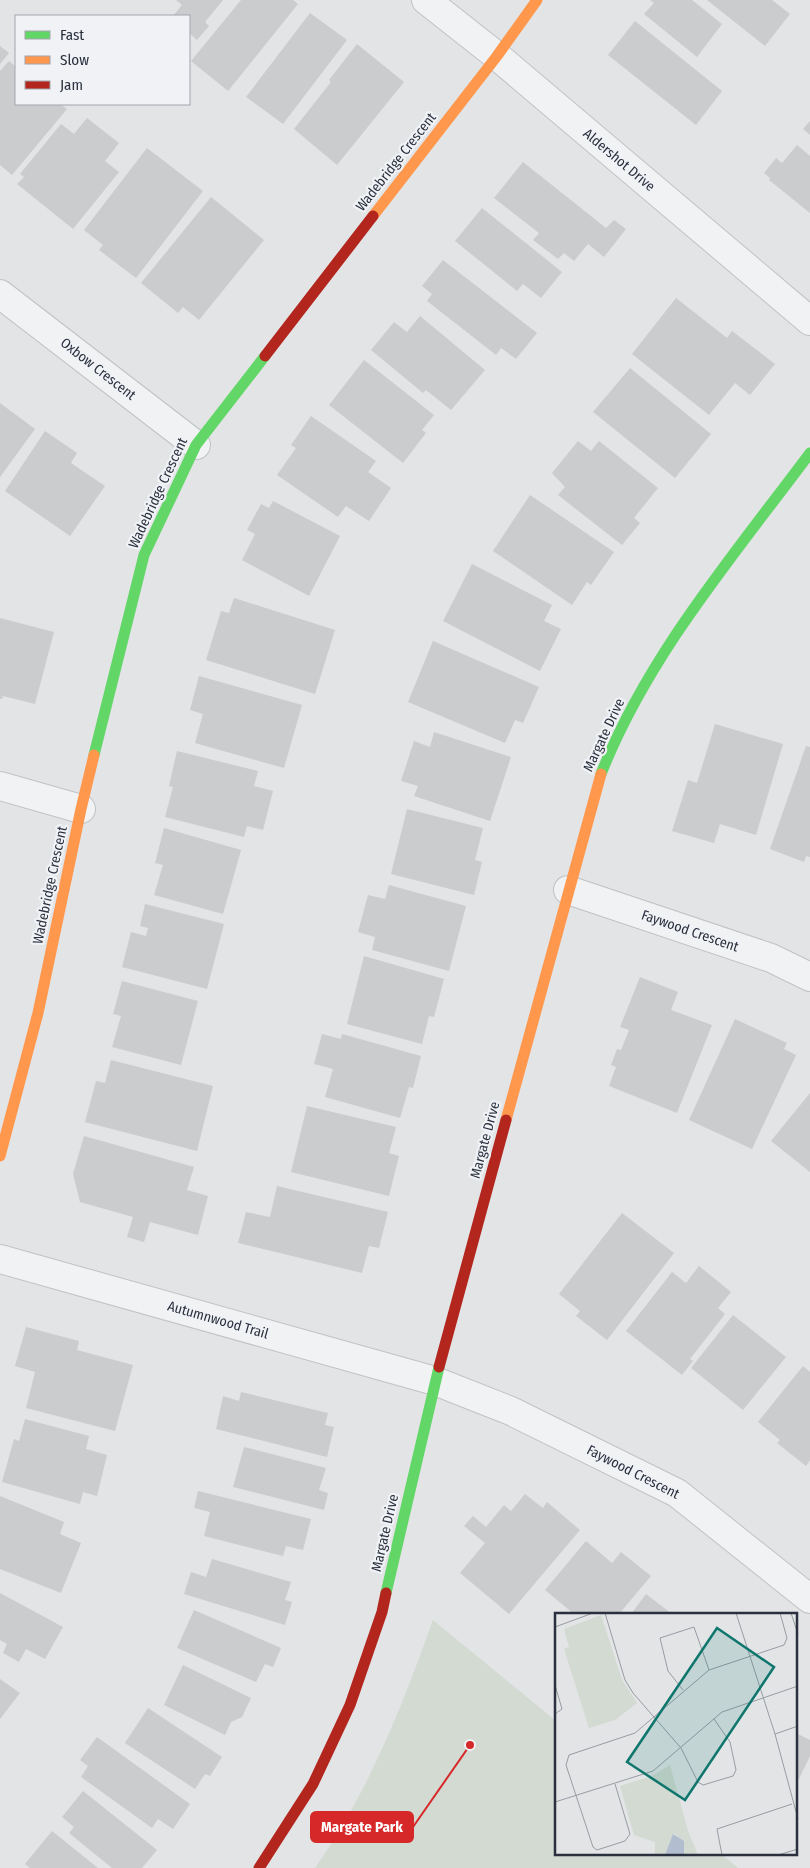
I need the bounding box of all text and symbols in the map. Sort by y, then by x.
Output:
legend [15,15,190,105]
text: Fast [60,26,84,44]
text: Slow [60,51,89,69]
text: Jam [60,76,83,94]
street label: Wadebridge Crescent [352,109,440,215]
street label: Aldershot Drive [580,125,658,195]
street label: Oxbow Crescent [57,334,139,404]
street label: Wadebridge Crescent [125,435,191,551]
street label: Margate Drive [580,696,628,774]
street label: Wadebridge Crescent [29,824,71,946]
street label: Faywood Crescent [639,906,741,956]
street label: Margate Drive [467,1100,503,1180]
street label: Autumnwood Trail [166,1297,271,1343]
street label: Faywood Crescent [584,1441,683,1503]
street label: Margate Drive [368,1493,402,1573]
inset map [555,1613,798,1856]
callout: Margate Park [311,1812,413,1842]
text: Margate Park [321,1818,403,1836]

